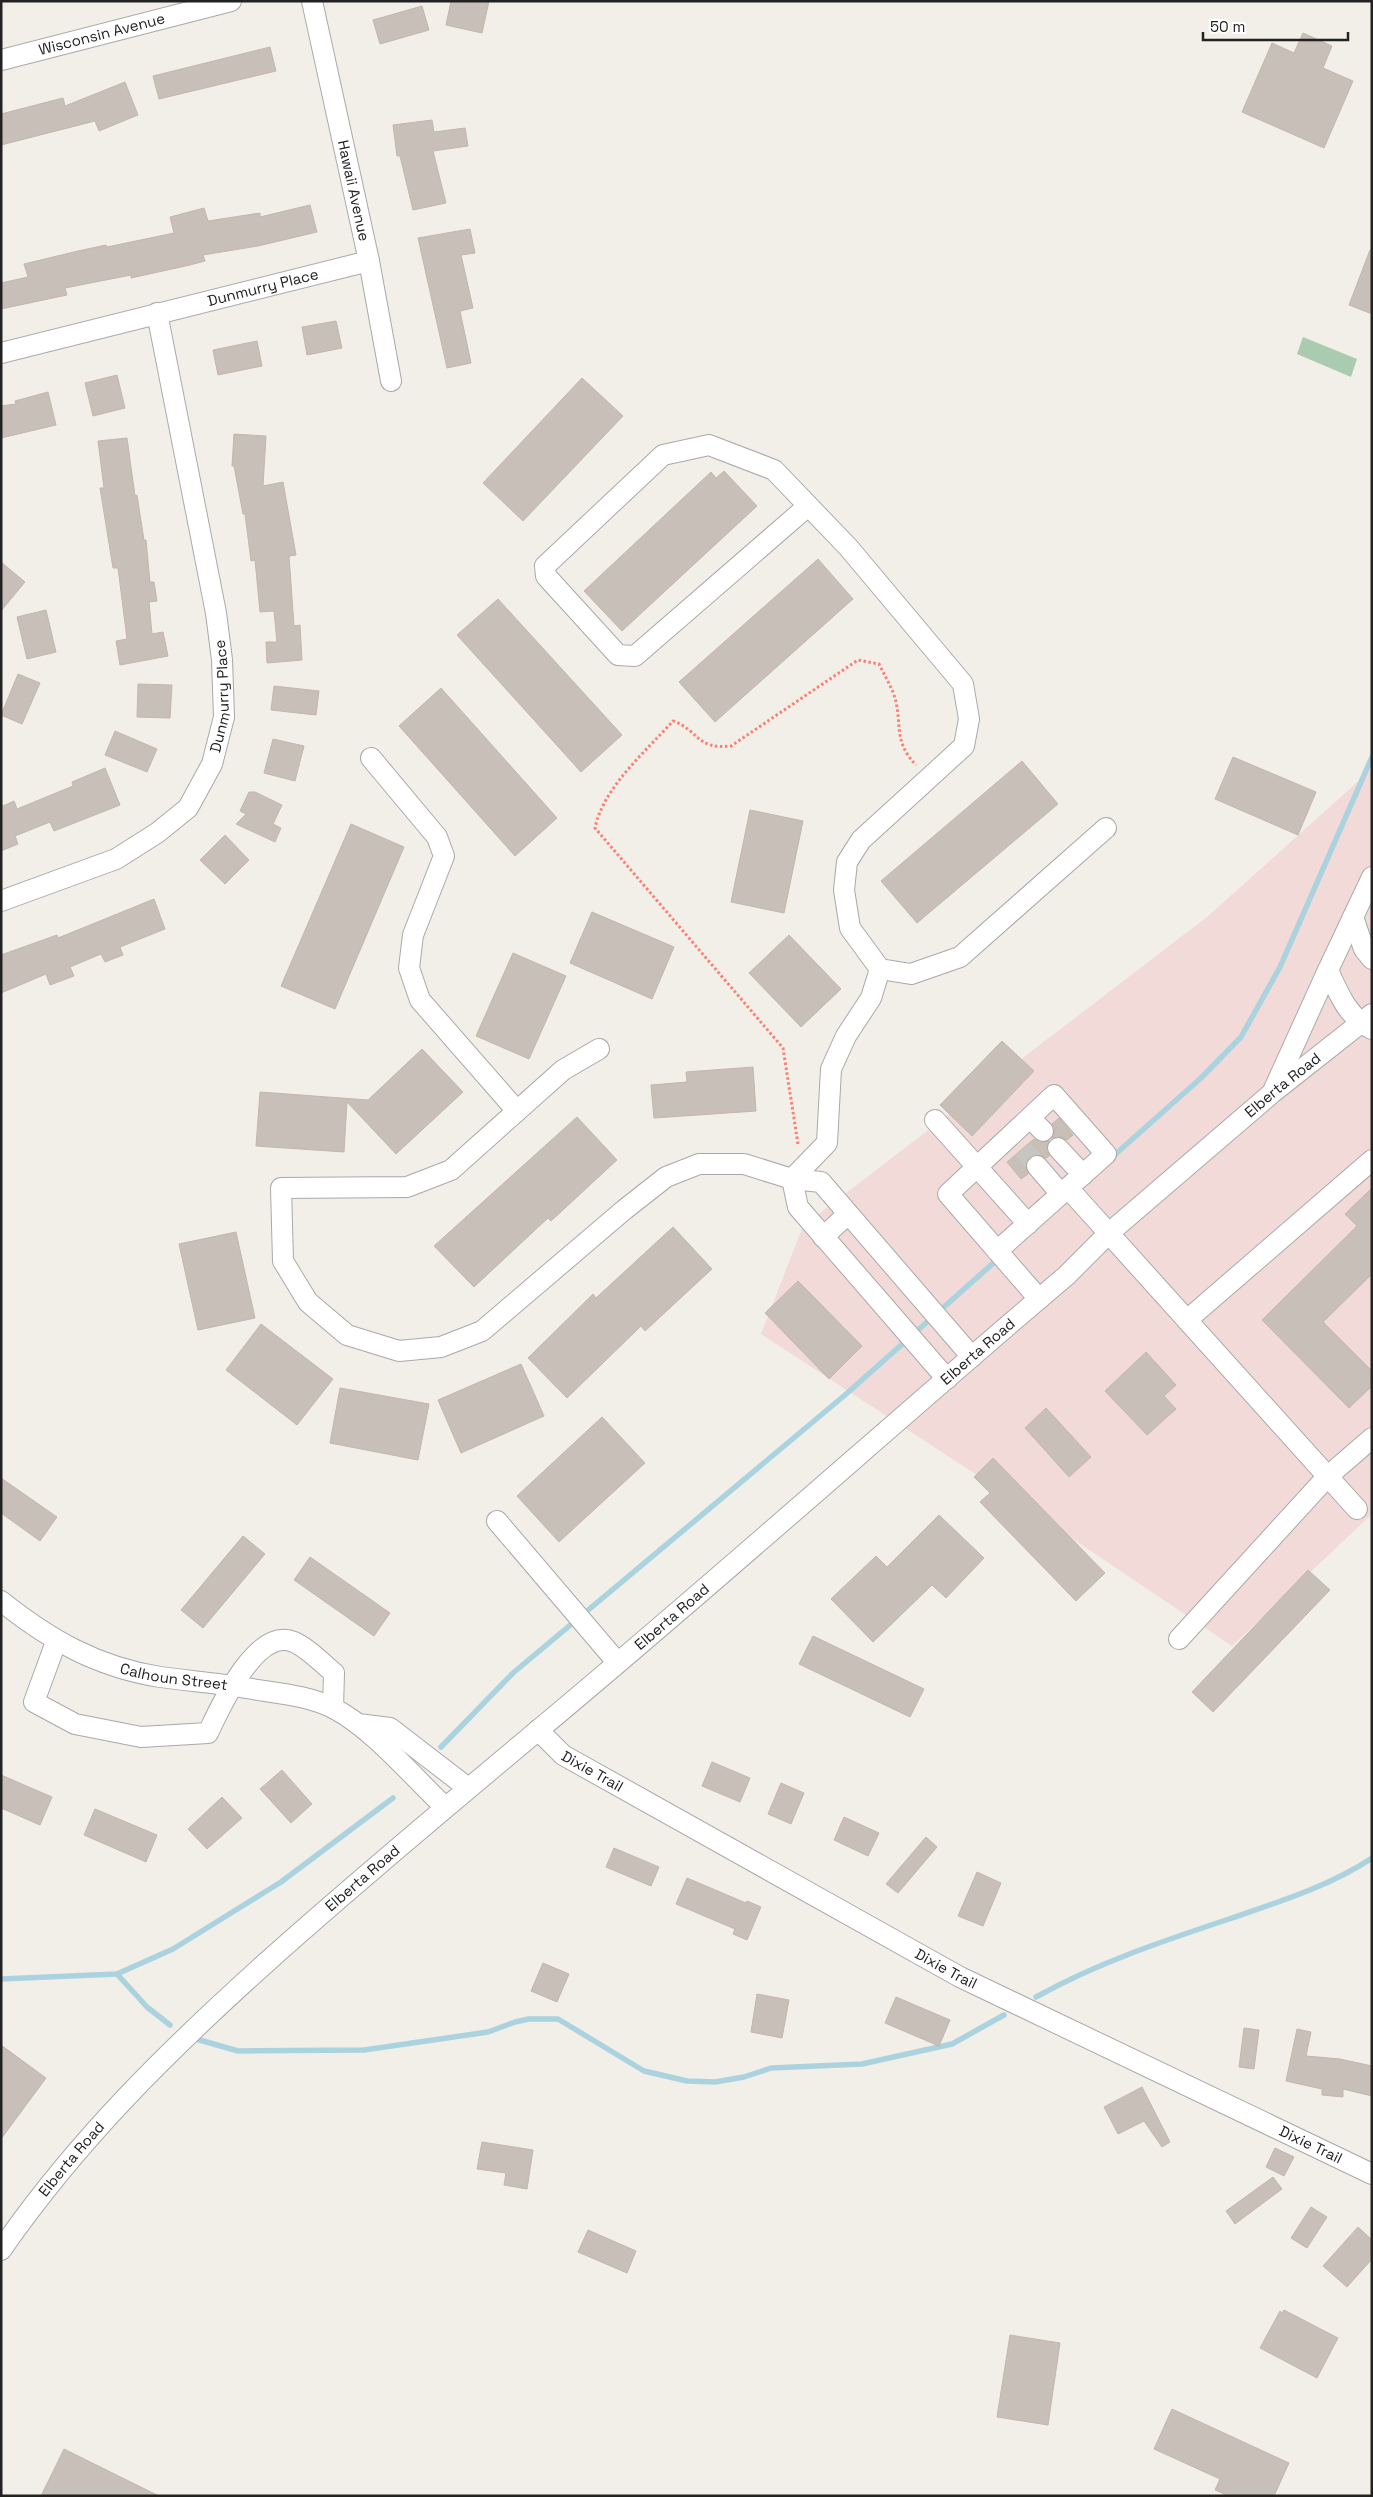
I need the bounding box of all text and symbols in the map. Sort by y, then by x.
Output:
street label: Wisconsin Avenue [36,8,167,59]
scale bar [1203,10,1348,42]
text: 50 m [1210,17,1245,36]
street label: Hawaii Avenue [334,138,374,243]
street label: Dunmurry Place [205,264,320,310]
street label: Dunmurry Place [205,639,234,754]
street label: Elberta Road [1240,1048,1324,1121]
street label: Elberta Road [936,1314,1019,1389]
street label: Elberta Road [630,1579,713,1654]
street label: Calhoun Street [118,1658,229,1694]
street label: Dixie Trail [558,1746,627,1796]
street label: Elberta Road [321,1841,403,1915]
street label: Dixie Trail [912,1944,980,1993]
street label: Elberta Road [34,2117,108,2200]
street label: Dixie Trail [1276,2121,1346,2167]

